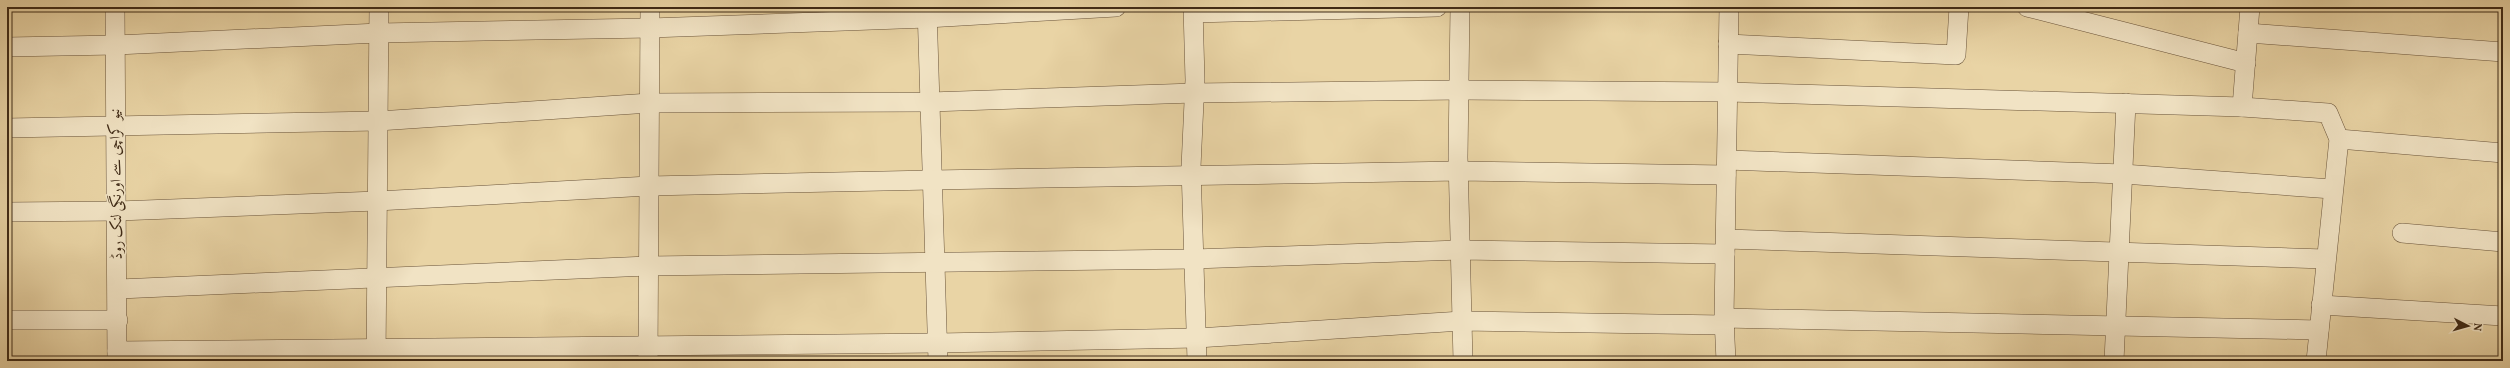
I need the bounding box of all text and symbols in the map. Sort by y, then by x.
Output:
street label: نیو کراچی سے اورنگی لنک روڈ [105,108,129,260]
north arrow [2448,306,2488,346]
text: N [2469,322,2484,332]

